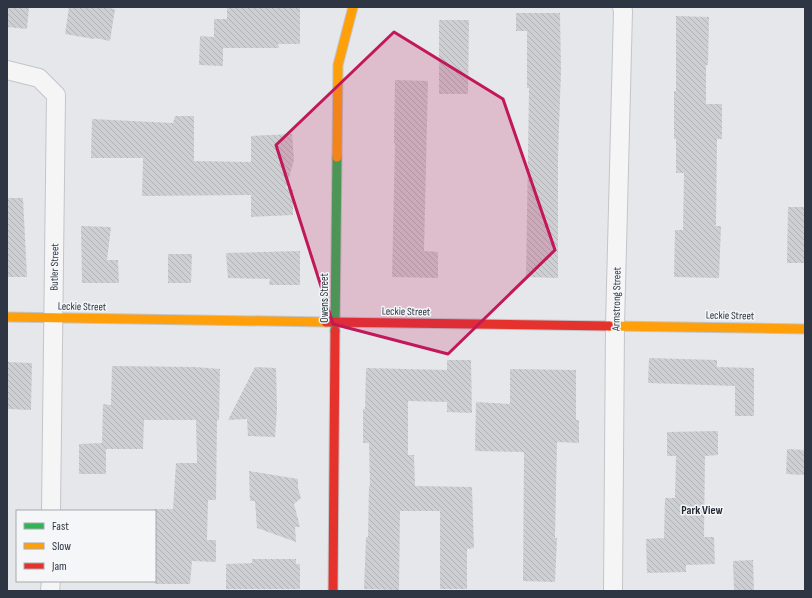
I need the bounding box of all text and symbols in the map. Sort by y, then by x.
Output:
street label: Butler Street [48,243,61,291]
street label: Armstrong Street [609,266,624,332]
street label: Owens Street [318,273,331,323]
street label: Leckie Street [58,300,107,313]
street label: Leckie Street [382,305,431,318]
street label: Leckie Street [706,309,755,322]
district label: Park View [681,503,724,518]
legend [16,510,156,582]
text: Fast [52,519,69,534]
text: Slow [52,539,71,554]
text: Jam [51,559,67,574]

